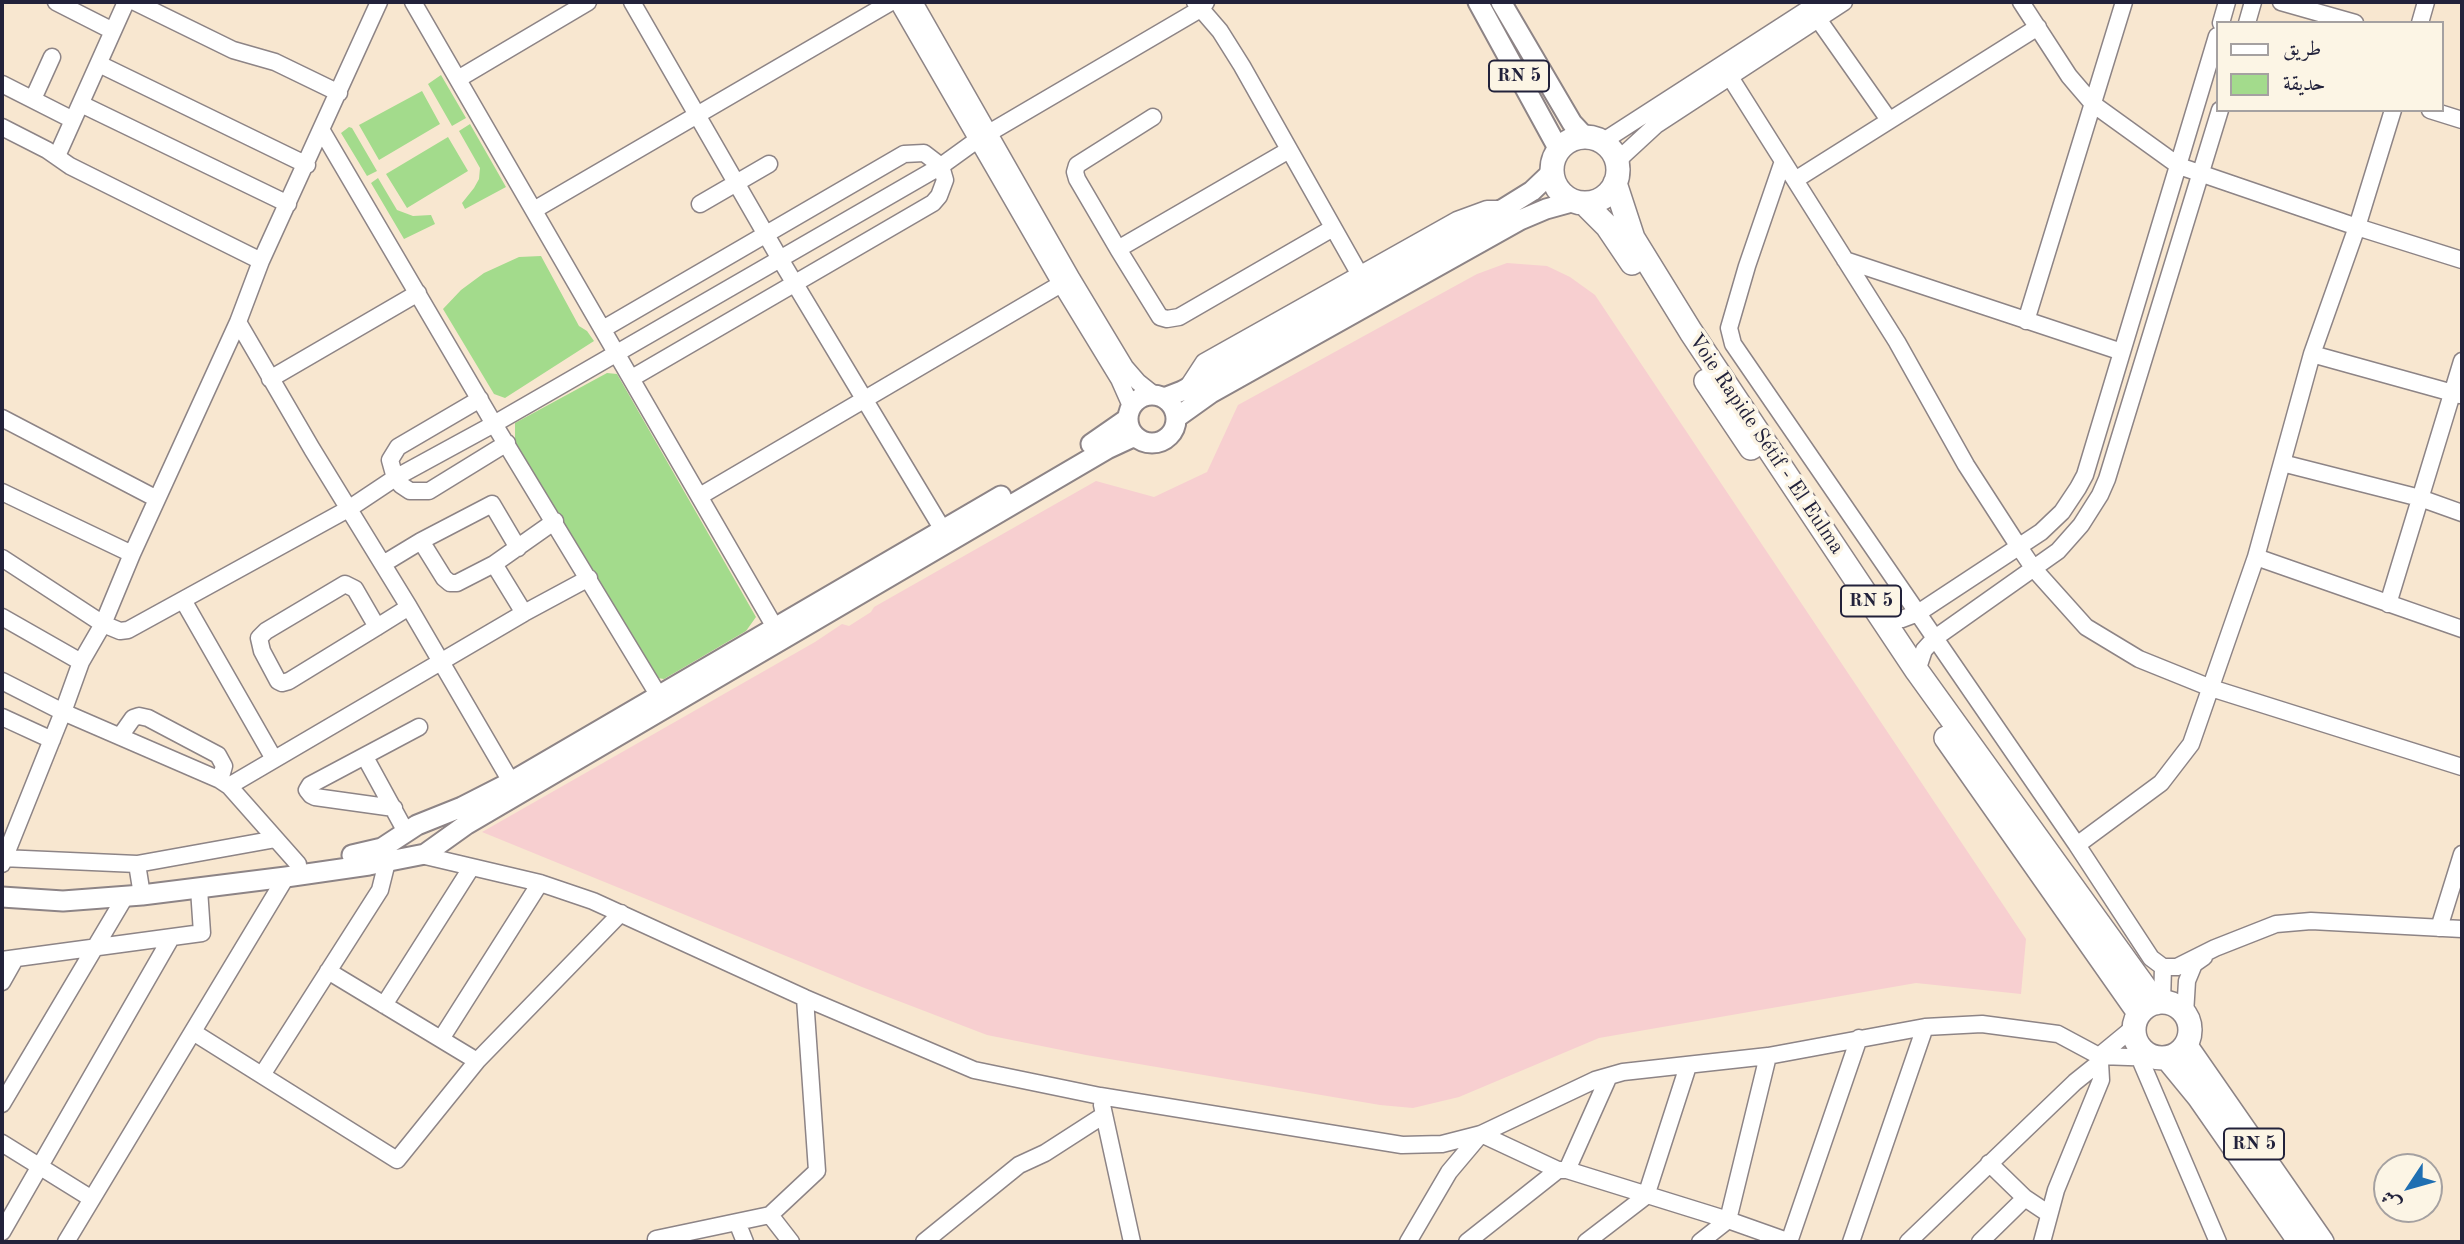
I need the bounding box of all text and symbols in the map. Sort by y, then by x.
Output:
legend [2216,21,2443,112]
text: طريق [2283,39,2321,60]
road number: RN 5 [1489,60,1549,92]
text: حديقة [2283,74,2326,95]
street label: Voie Rapide Sétif - El Eulma [1683,329,1849,559]
road number: RN 5 [1841,586,1901,616]
road number: RN 5 [2224,1128,2284,1160]
north arrow [2373,1153,2443,1223]
text: ش [2379,1186,2405,1213]

